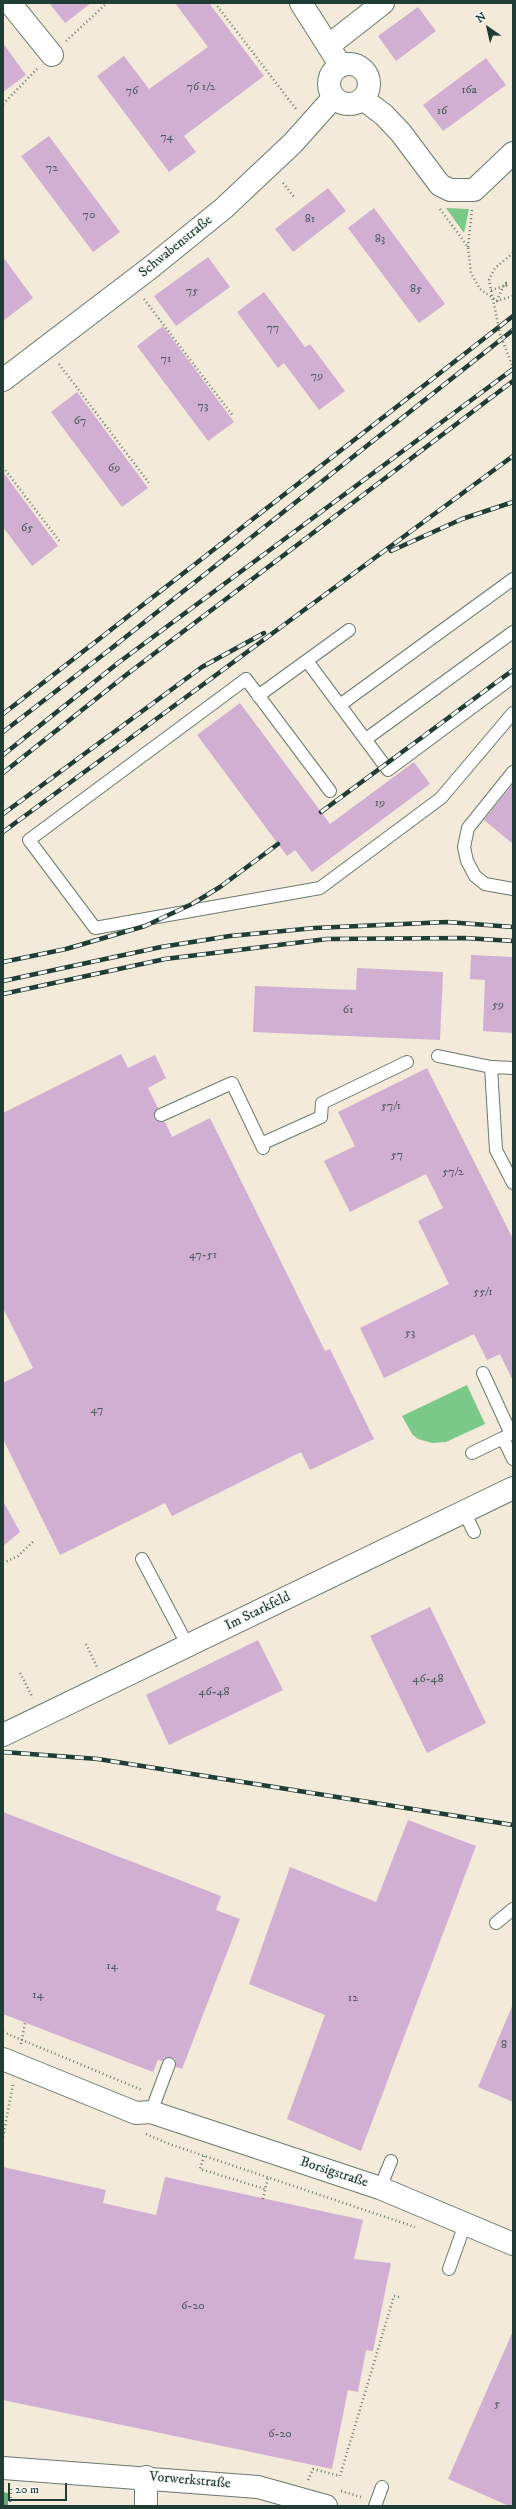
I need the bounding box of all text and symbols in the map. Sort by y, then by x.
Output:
north arrow [468,8,508,48]
text: N [474,10,489,26]
house number: 76 1/2 [187,81,215,95]
house number: 16a [461,84,477,98]
house number: 76 [126,85,138,99]
house number: 16 [437,105,447,119]
house number: 74 [160,131,174,145]
house number: 72 [46,162,58,176]
house number: 70 [83,209,95,223]
street label: Schwabenstraße [136,212,216,282]
house number: 81 [305,213,315,227]
house number: 83 [375,233,385,247]
house number: 85 [410,283,422,297]
house number: 75 [186,285,198,299]
house number: 77 [267,322,279,336]
house number: 71 [161,353,171,367]
house number: 79 [311,370,323,384]
house number: 73 [198,400,208,414]
house number: 67 [74,415,86,429]
house number: 69 [108,462,120,476]
house number: 65 [21,522,33,536]
house number: 19 [375,797,385,811]
house number: 59 [492,999,504,1013]
house number: 61 [343,1004,353,1018]
house number: 57/1 [381,1100,401,1114]
house number: 57 [391,1149,403,1163]
house number: 57/2 [442,1166,464,1180]
house number: 47-51 [189,1249,217,1263]
house number: 55/1 [473,1286,493,1300]
house number: 53 [405,1327,415,1341]
house number: 47 [91,1404,103,1418]
street label: Im Starkfeld [223,1589,293,1635]
house number: 46-48 [413,1673,443,1687]
house number: 46-48 [199,1686,229,1700]
house number: 14 [106,1960,118,1974]
house number: 14 [32,1989,44,2003]
house number: 12 [348,1992,358,2006]
house number: 8 [501,2039,507,2053]
street label: Borsigstraße [298,2154,370,2192]
house number: 6-20 [181,2300,205,2314]
house number: 5 [494,2398,500,2412]
house number: 6-20 [268,2428,292,2442]
street label: Vorwerkstraße [149,2469,231,2493]
scale bar [10,2475,69,2501]
text: 20 m [15,2482,39,2497]

